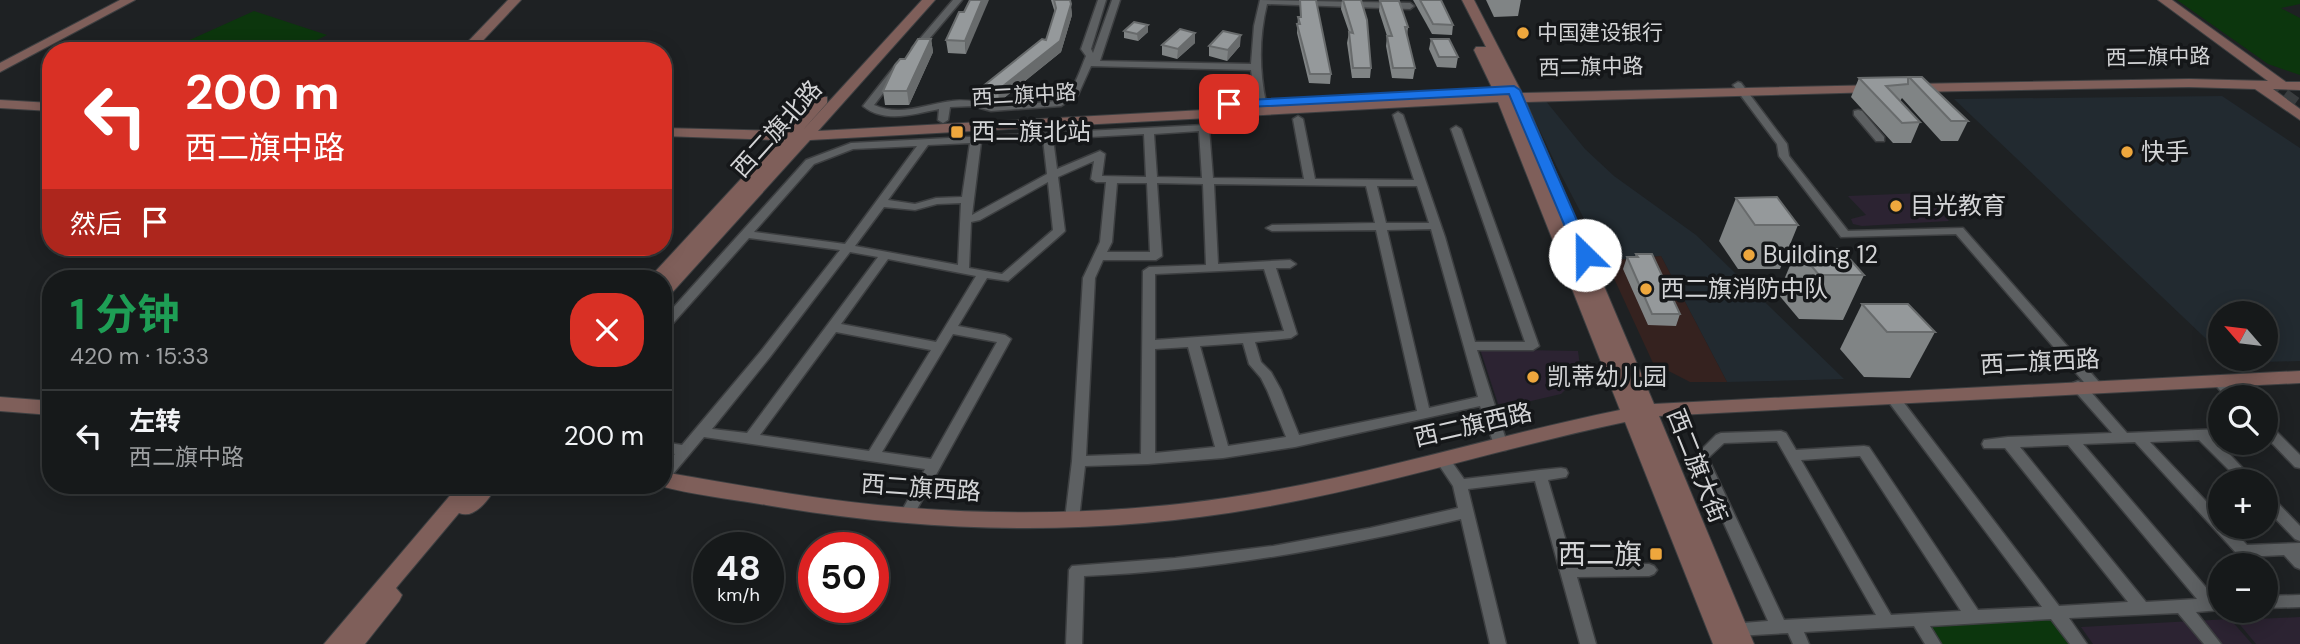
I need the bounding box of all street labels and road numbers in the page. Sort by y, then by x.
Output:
street label: 西二旗中路 [2105,42,2211,72]
street label: 西二旗中路 [1538,52,1644,82]
street label: 西二旗北路 [725,74,828,184]
street label: 西二旗中路 [971,78,1077,112]
street label: 西二旗西路 [1979,343,2101,380]
street label: 西二旗西路 [1411,396,1535,453]
street label: 西二旗大街 [1661,404,1734,527]
street label: 西二旗西路 [860,468,982,507]

